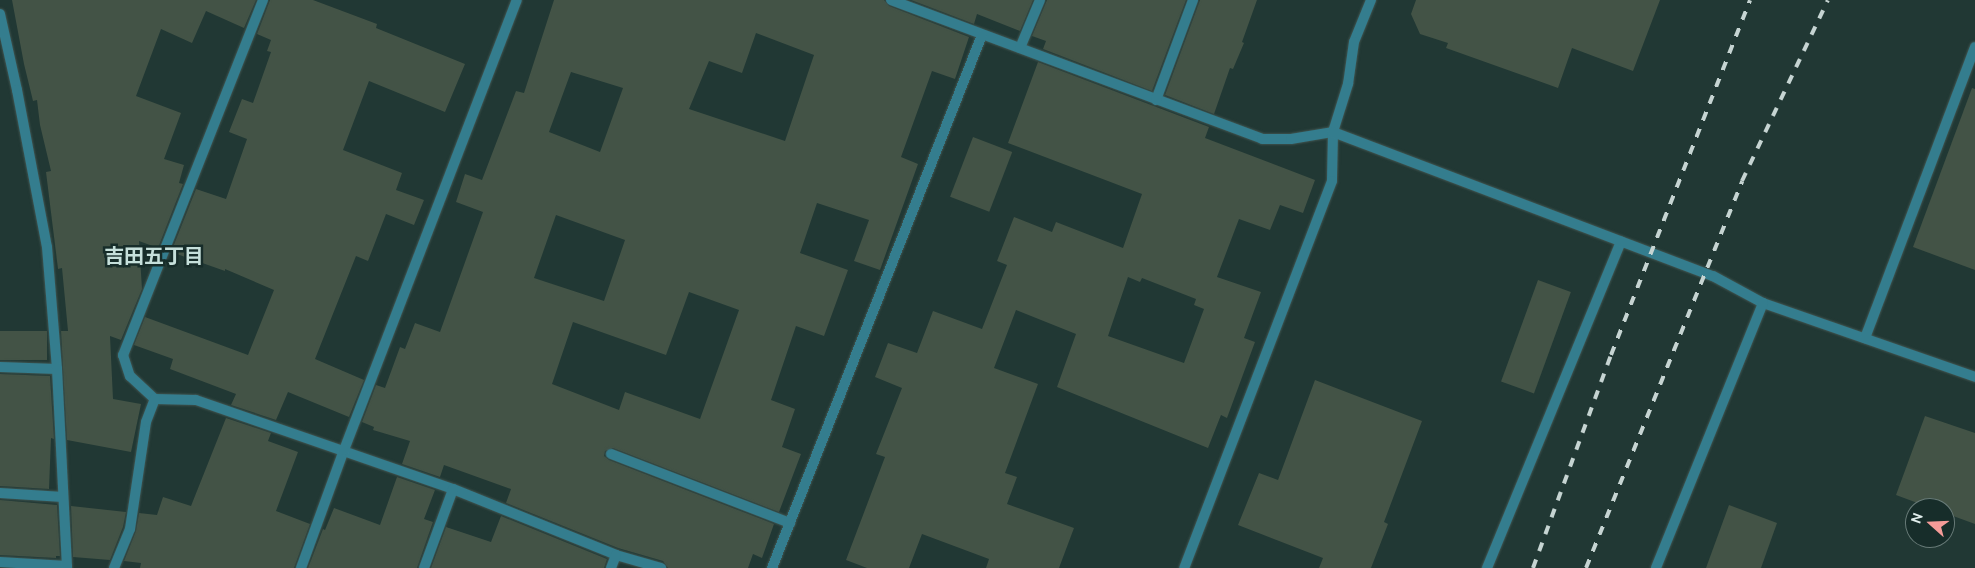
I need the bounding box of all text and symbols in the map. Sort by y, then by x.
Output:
district label: 吉田五丁目 [104,244,204,268]
north arrow [1905,498,1955,548]
text: N [1907,510,1927,526]

